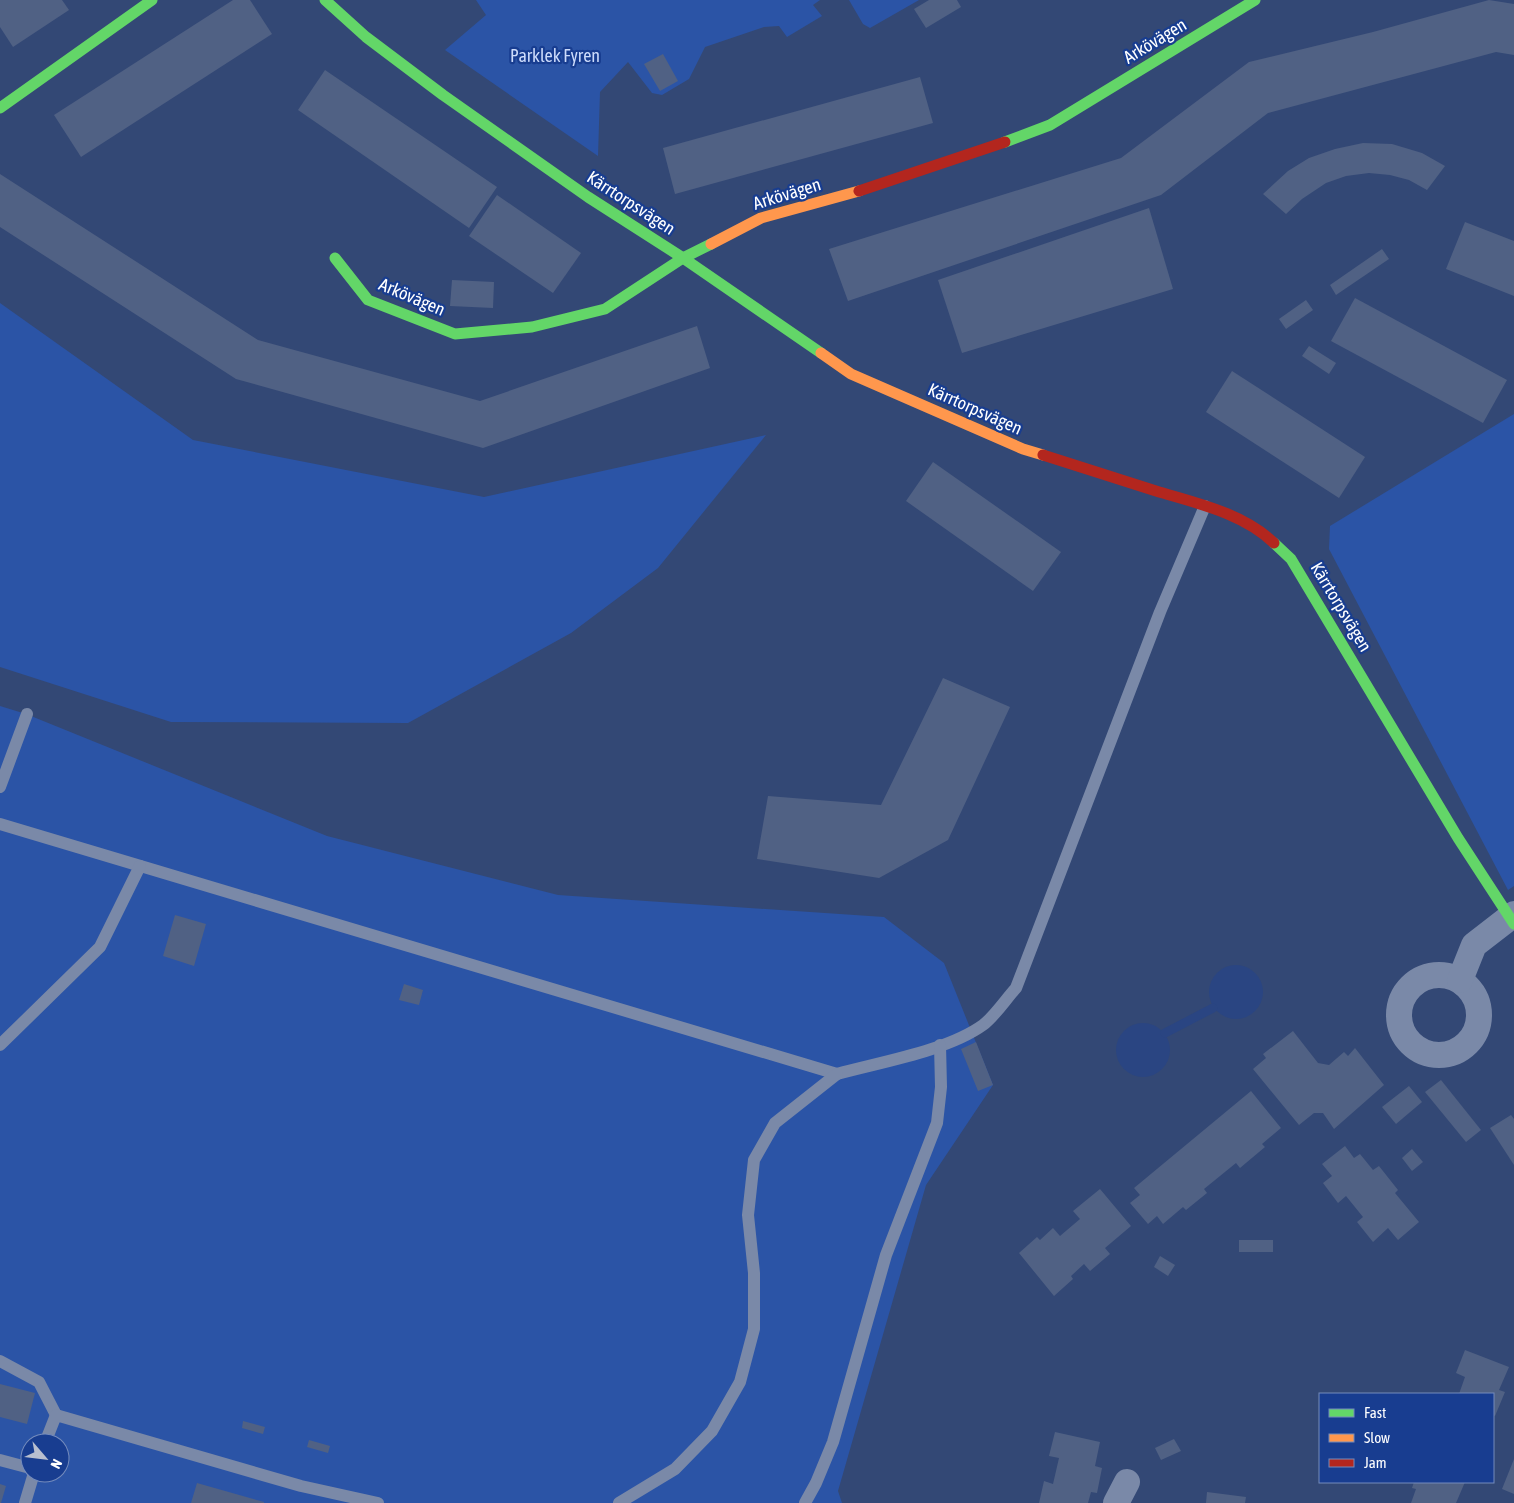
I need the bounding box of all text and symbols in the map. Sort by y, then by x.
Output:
street label: Arkövägen [1119,14,1190,68]
park label: Parklek Fyren [510,45,600,66]
street label: Kärrtorpsvägen [583,166,679,239]
street label: Arkövägen [750,173,823,214]
street label: Arkövägen [376,273,448,320]
street label: Kärrtorpsvägen [925,378,1026,439]
street label: Kärrtorpsvägen [1306,558,1376,655]
legend [1319,1393,1494,1483]
text: Fast [1364,1404,1386,1421]
text: Slow [1364,1429,1390,1446]
north arrow [20,1433,70,1483]
text: Jam [1364,1454,1387,1471]
text: N [47,1457,65,1472]

